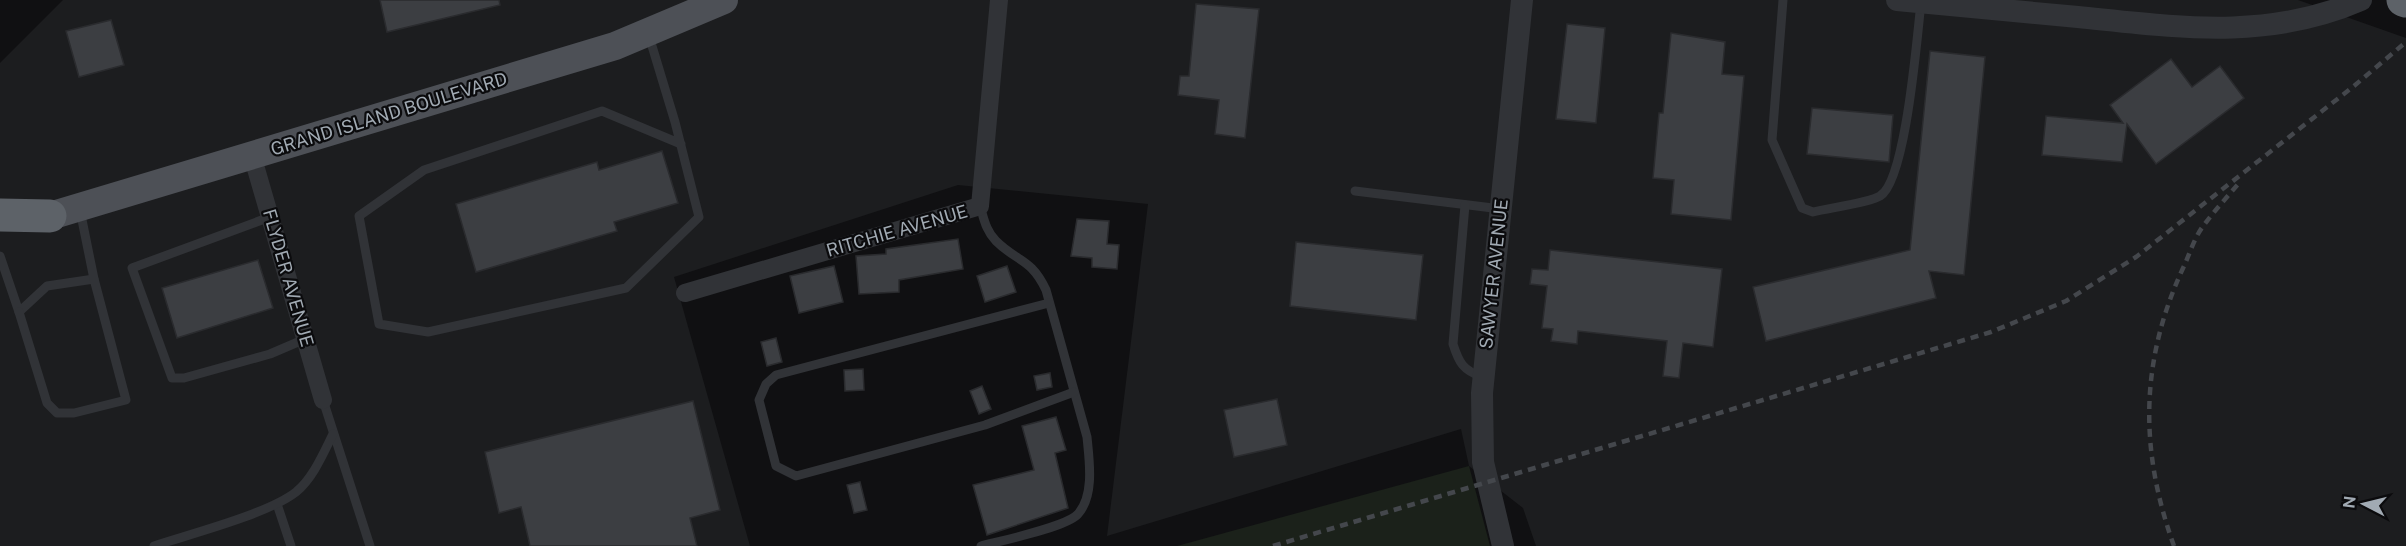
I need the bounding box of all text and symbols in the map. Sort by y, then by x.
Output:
street label: GRAND ISLAND BOULEVARD [268,67,510,160]
street label: SAWYER AVENUE [1475,198,1512,350]
street label: RITCHIE AVENUE [824,200,970,261]
street label: FLYDER AVENUE [259,207,318,349]
north arrow [2334,474,2394,534]
text: N [2339,495,2360,510]

